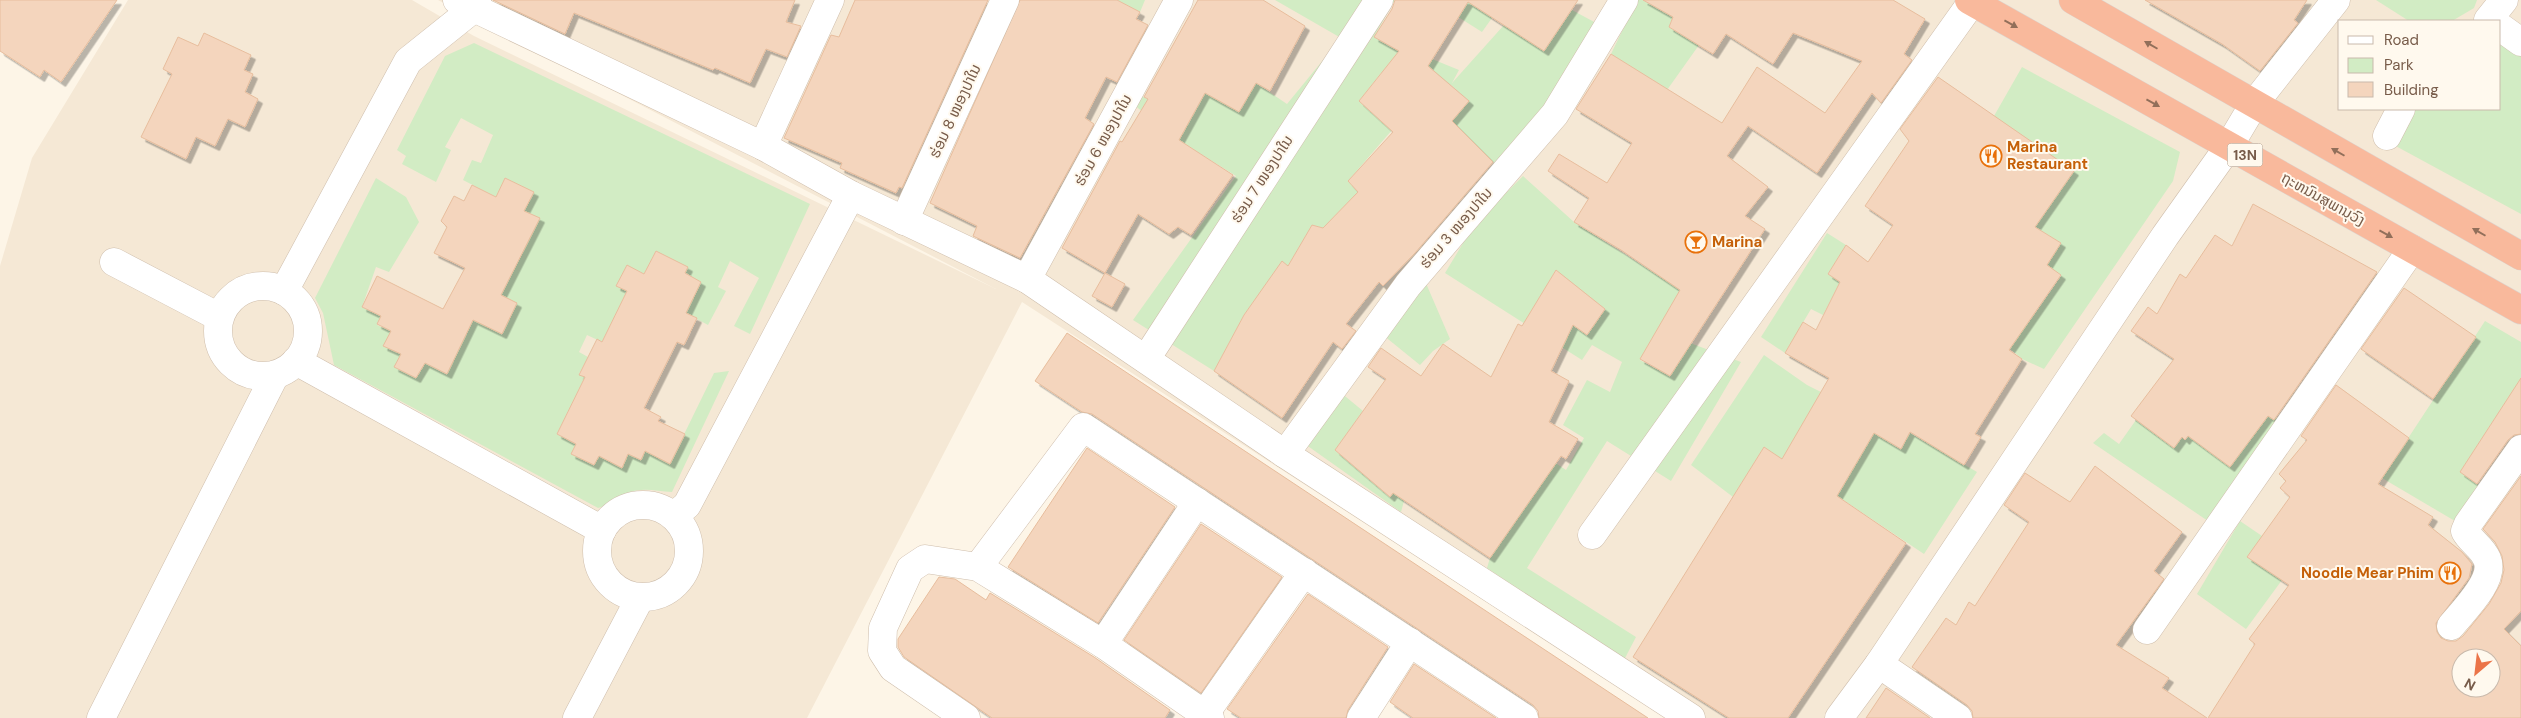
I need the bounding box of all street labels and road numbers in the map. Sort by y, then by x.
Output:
street label: ຮ່ອມ 8 ໜອງປາໃນ [924,61,986,161]
street label: ຮ່ອມ 6 ໜອງປາໃນ [1070,91,1136,189]
street label: ຮ່ອມ 7 ໜອງປາໃນ [1226,131,1298,227]
road number: 13N [2228,144,2262,166]
street label: ຖະຫນົນສຸພານຸວົງ [2277,168,2369,230]
street label: ຮ່ອມ 3 ໜອງປາໃນ [1415,183,1497,273]

